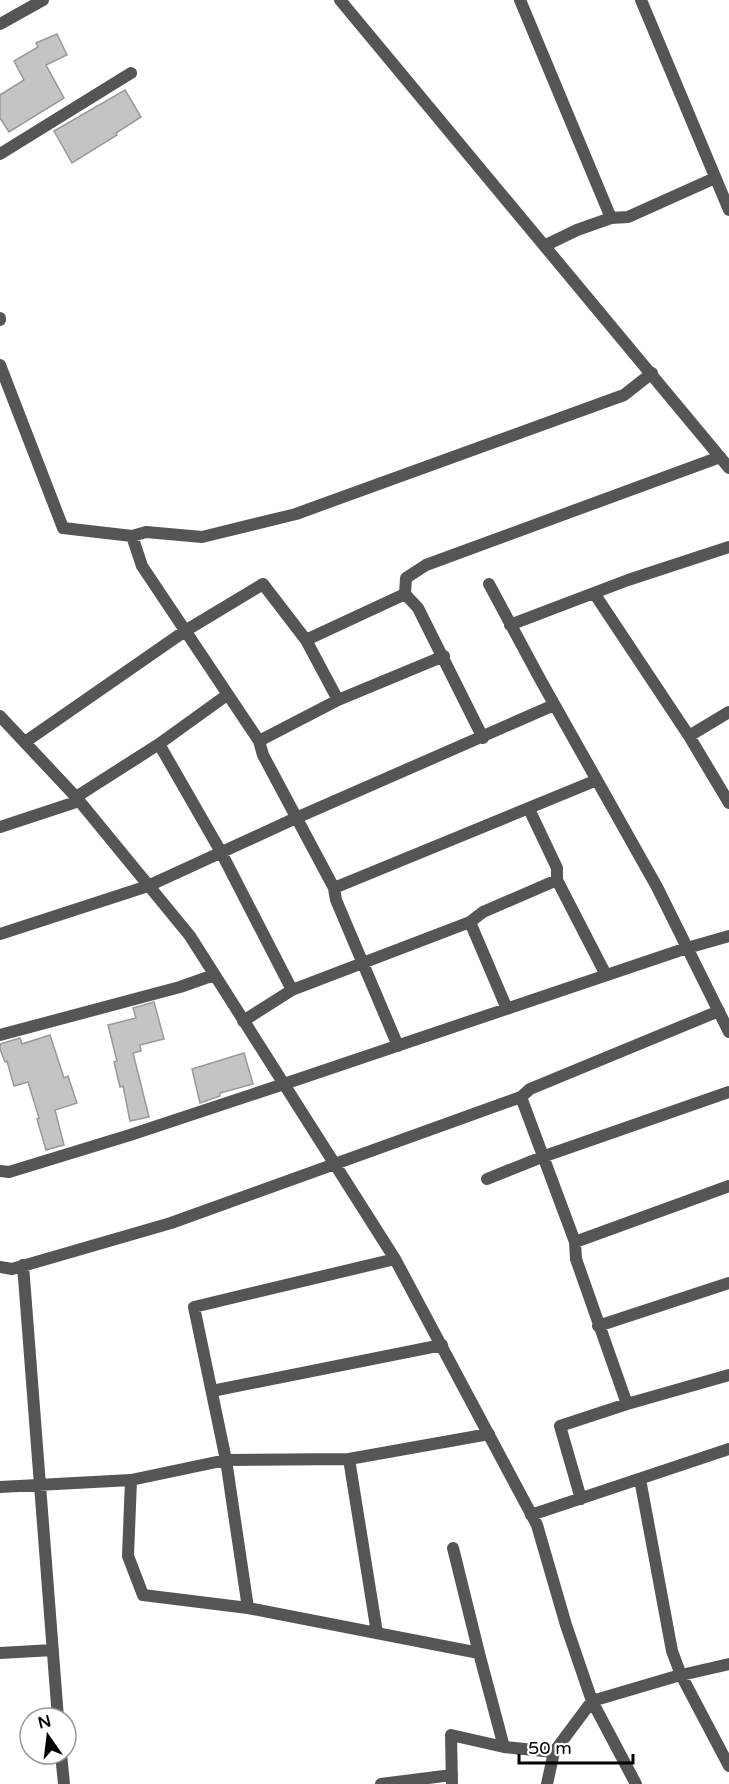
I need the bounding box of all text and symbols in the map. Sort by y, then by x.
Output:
north arrow [18,1706,78,1766]
text: N [36,1711,53,1734]
scale bar [519,1727,633,1765]
text: 50 m [528,1737,572,1759]

